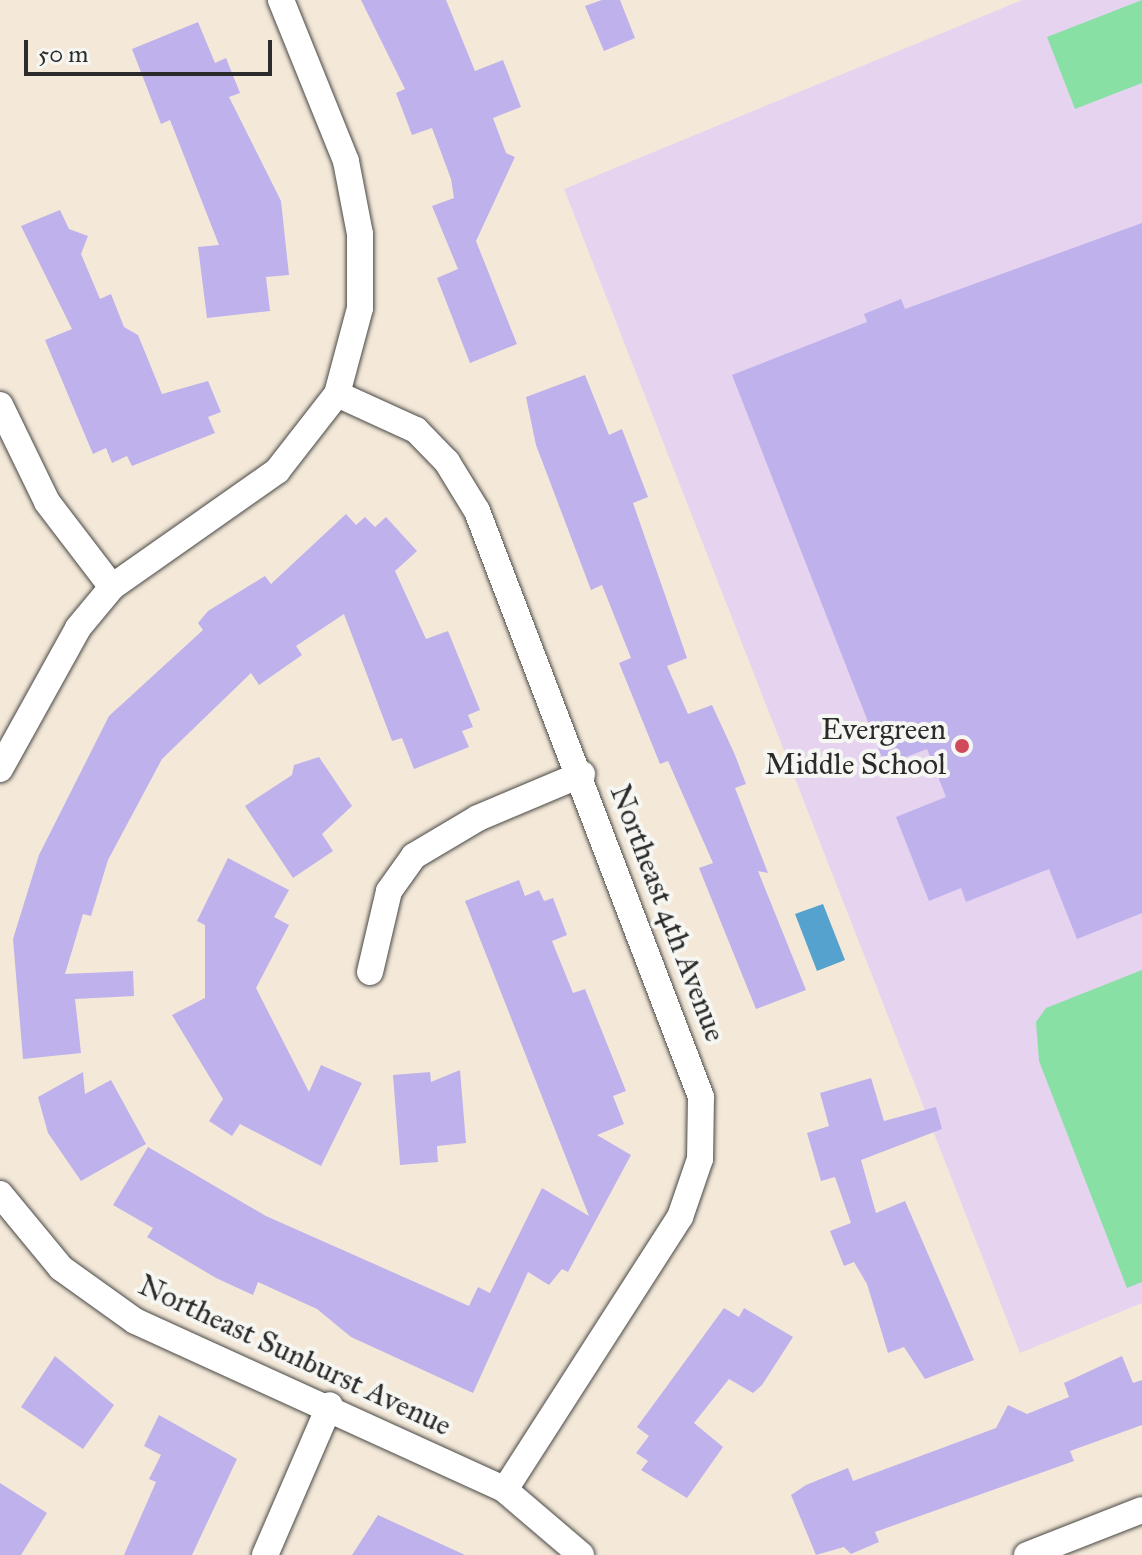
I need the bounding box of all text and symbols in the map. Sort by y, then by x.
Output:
scale bar [28,24,276,74]
text: 50 m [38,39,88,69]
place label: Evergreen Middle School [765,711,946,782]
marker: Evergreen Middle School [953,737,971,755]
street label: Northeast 4th Avenue [602,779,734,1047]
street label: Northeast Sunburst Avenue [133,1267,457,1443]

